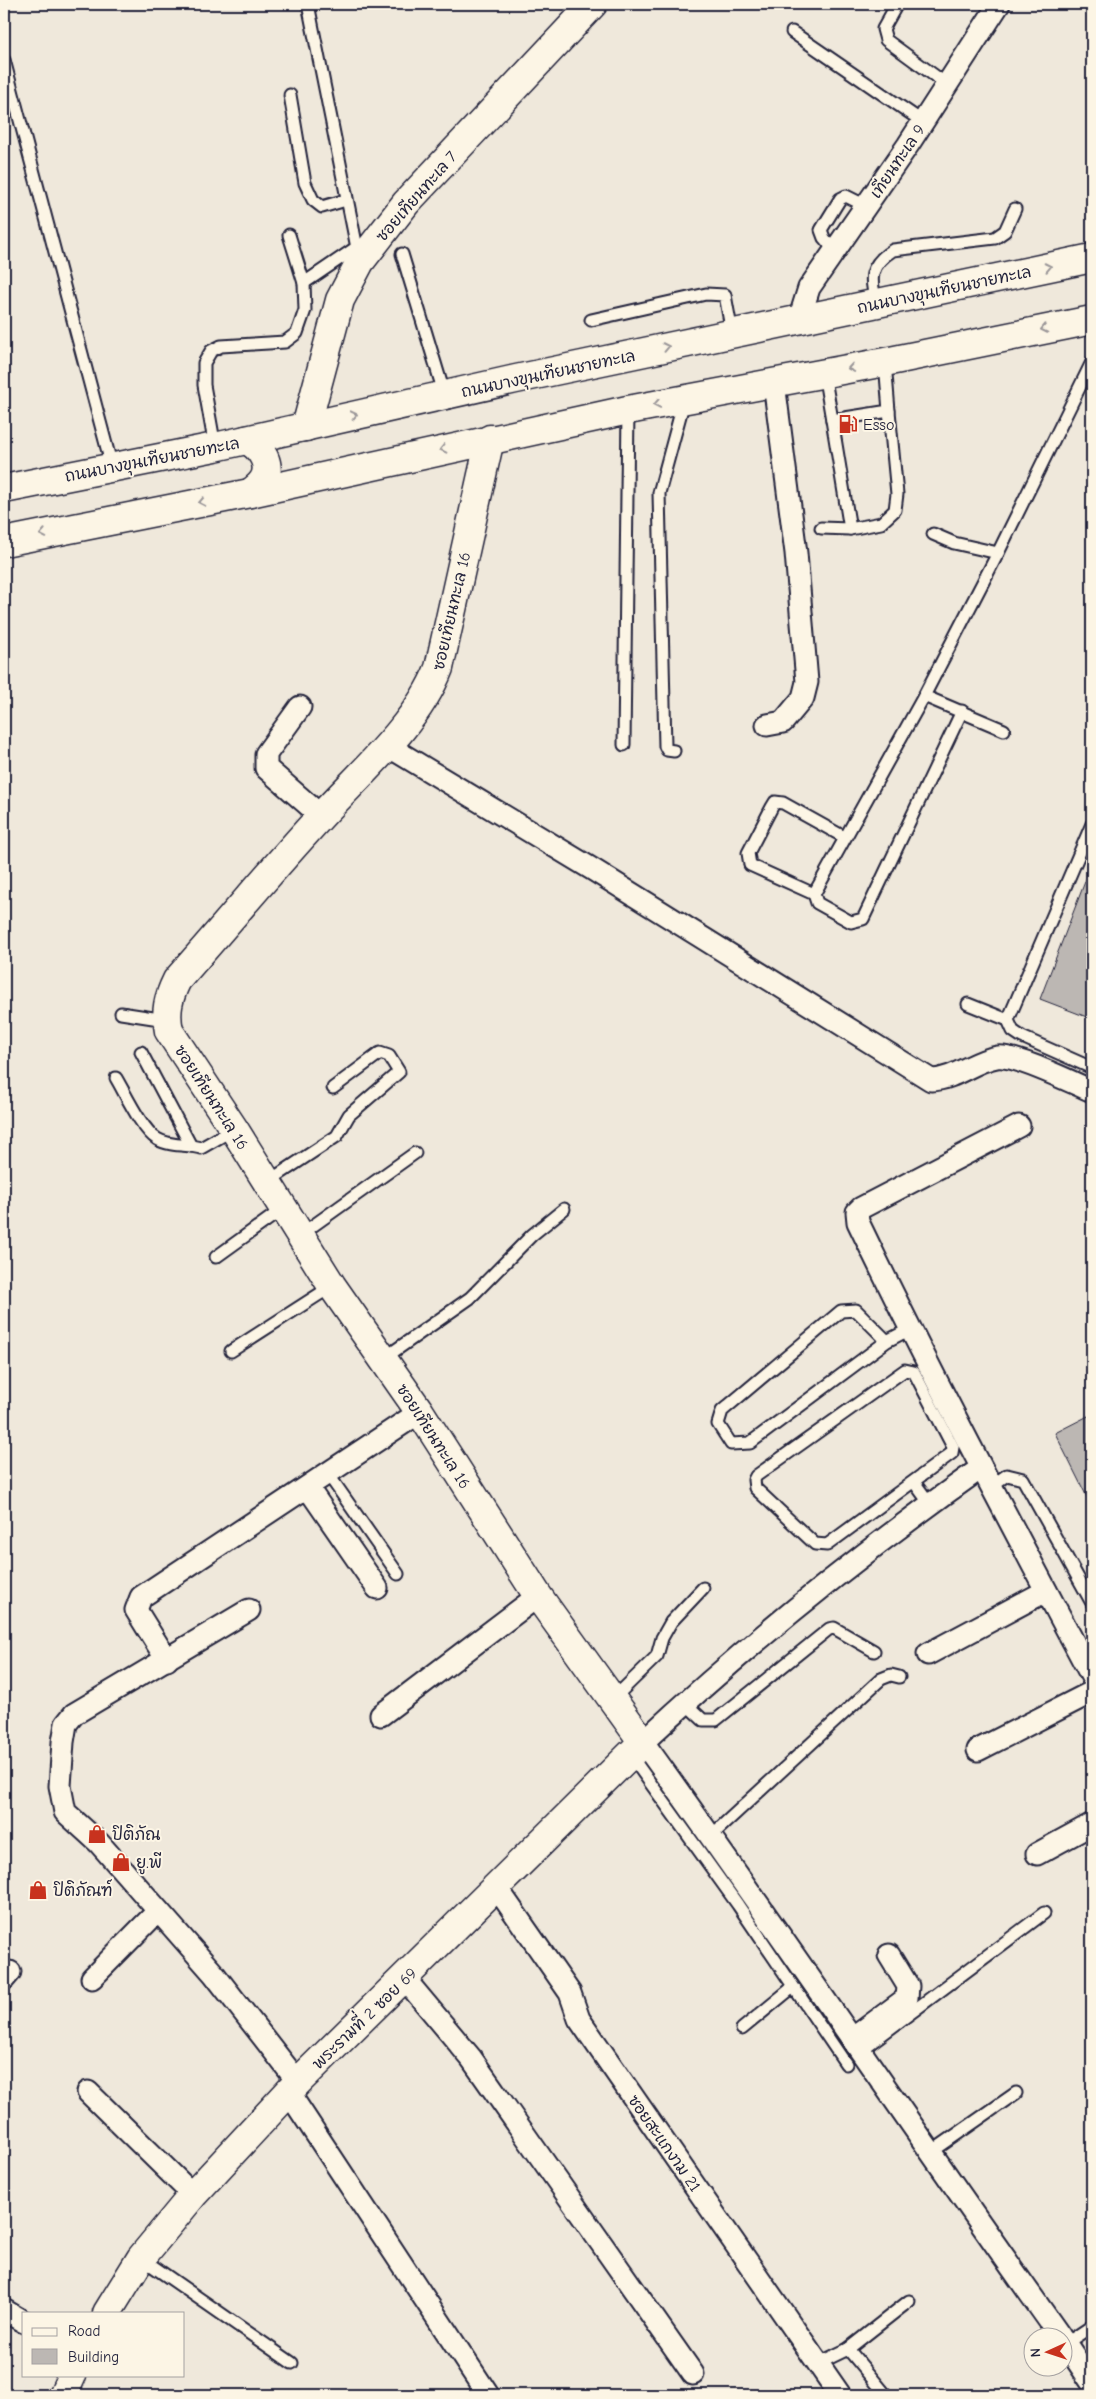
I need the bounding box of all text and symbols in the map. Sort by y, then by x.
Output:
street label: เทียนทะเล 9 [865,120,929,202]
street label: ซอยเทียนทะเล 7 [371,146,461,245]
street label: ถนนบางขุนเทียนชายทะเล [855,261,1033,320]
one-way arrow [1044,263,1053,273]
one-way arrow [1040,324,1049,334]
one-way arrow [662,342,671,353]
street label: ถนนบางขุนเทียนชายทะเล [459,345,637,404]
one-way arrow [846,363,855,373]
one-way arrow [652,399,661,409]
one-way arrow [349,410,358,421]
fuel station icon: Esso [837,413,859,435]
place label: Esso [863,416,894,434]
street label: ถนนบางขุนเทียนชายทะเล [63,432,242,489]
one-way arrow [438,443,447,454]
one-way arrow [198,497,207,507]
one-way arrow [38,528,47,539]
street label: ซอยเทียนทะเล 16 [428,550,474,672]
street label: ซอยเทียนทะเล 16 [171,1041,253,1153]
street label: ซอยเทียนทะเล 16 [393,1380,475,1492]
shop icon: ปิติภัณ [86,1823,108,1845]
place label: ปิติภัณ [112,1824,160,1844]
shop icon: ยู.พี [110,1851,132,1873]
place label: ยู.พี [136,1852,162,1875]
shop icon: ปิติภัณฑ์ [27,1879,49,1901]
place label: ปิติภัณฑ์ [53,1879,113,1900]
street label: พระรามที่ 2 ซอย 69 [304,1959,421,2073]
street label: ซอยสะแกงาม 21 [624,2092,704,2195]
legend [22,2312,185,2376]
text: Road [68,2322,100,2340]
north arrow [1024,2326,1074,2376]
text: Building [68,2348,119,2366]
text: N [1027,2348,1044,2358]

